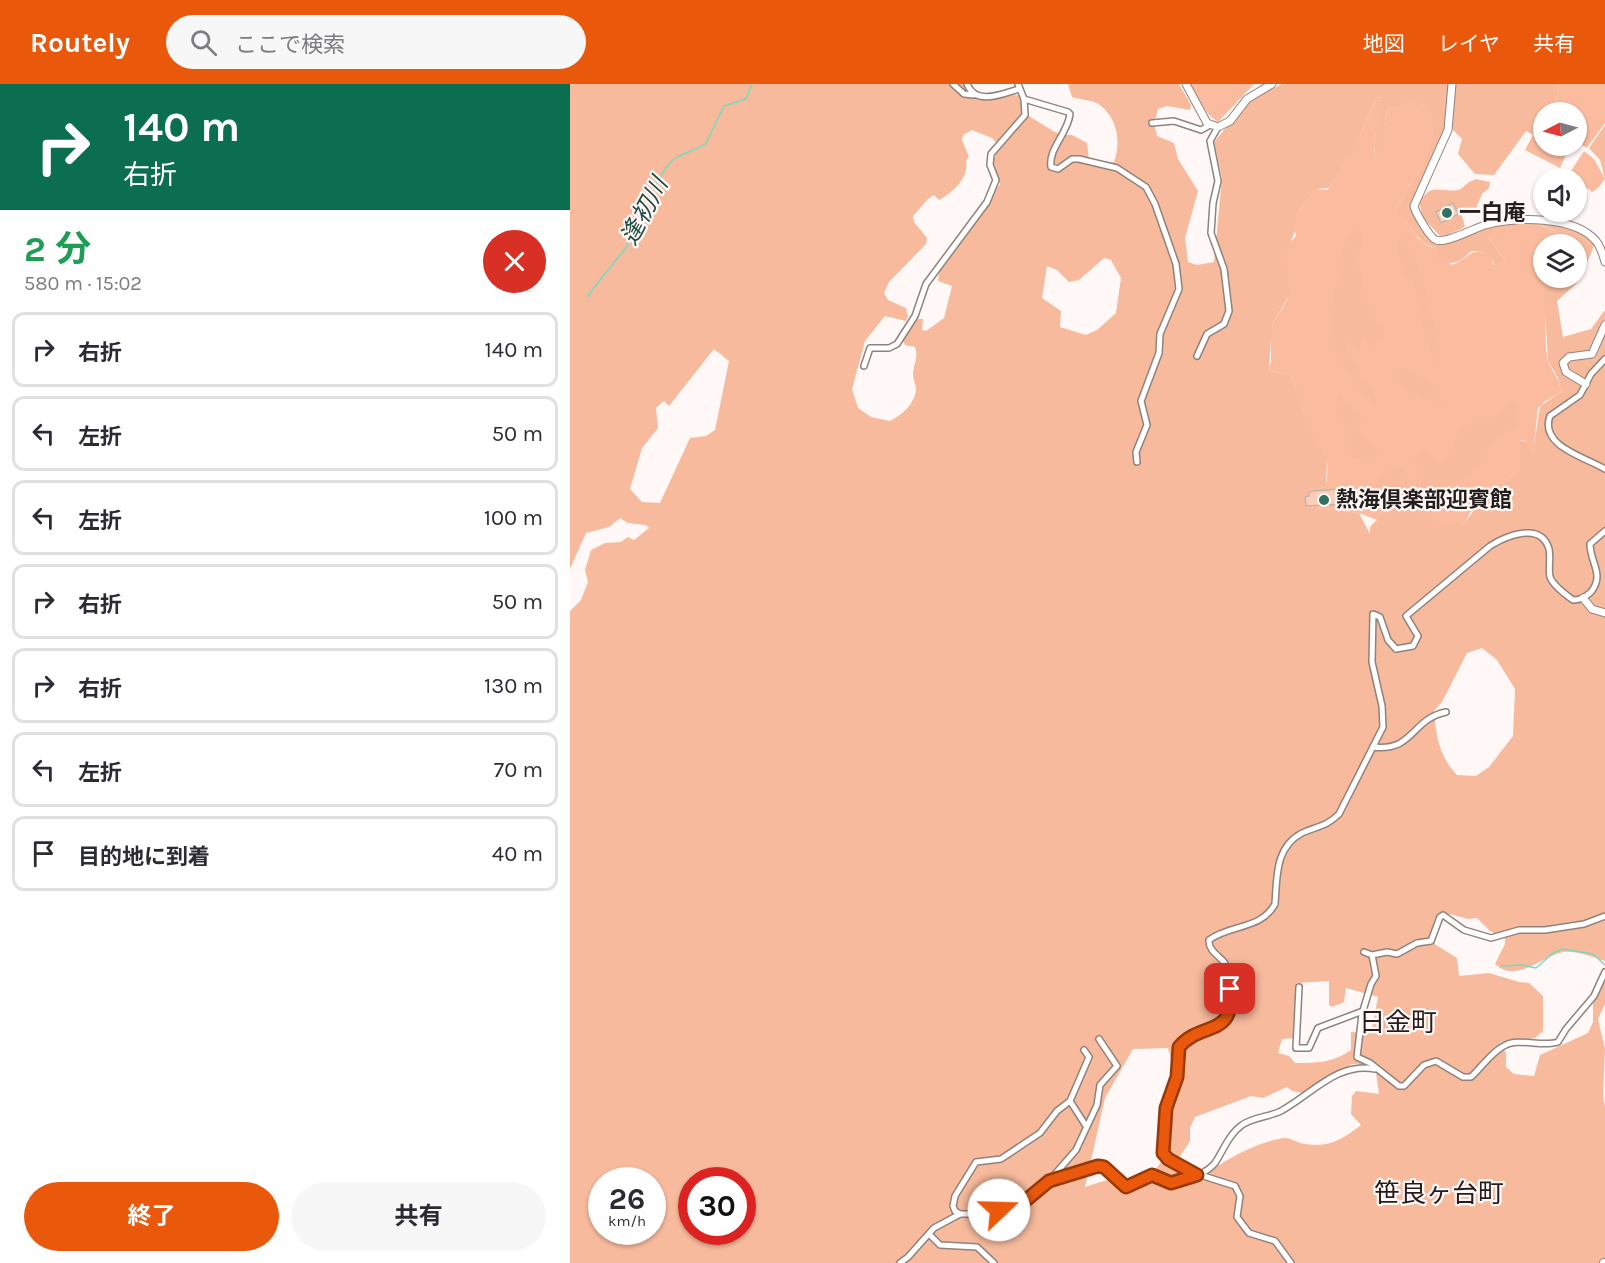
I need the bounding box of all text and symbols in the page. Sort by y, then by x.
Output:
search box [166,15,586,69]
text: Routely [30,26,130,59]
icon: search [187,26,220,59]
text: ここで検索 [235,32,345,58]
text: 地図 [1363,32,1405,56]
text: レイヤ [1438,32,1500,56]
text: 共有 [1533,32,1575,56]
text: 140 m [123,102,240,152]
north arrow [1533,102,1587,156]
map controls [1533,102,1587,288]
icon: right [24,108,102,186]
text: 右折 [123,159,177,191]
button: sound [1533,168,1587,222]
water label: 逢初川 [615,170,675,249]
place label: 一白庵 [1459,200,1525,226]
marker: 一白庵 [1440,206,1454,220]
text: 2 分 [24,228,91,270]
button: close [483,230,546,293]
button: layers [1533,234,1587,288]
text: 580 m · 15:02 [24,272,142,295]
icon: right [27,333,60,366]
text: 140 m [485,337,543,363]
text: 右折 [78,340,122,366]
icon: left [27,417,60,450]
text: 50 m [492,421,543,447]
text: 左折 [78,424,122,450]
place label: 熱海倶楽部迎賓館 [1336,487,1512,513]
marker: 熱海倶楽部迎賓館 [1317,493,1331,507]
icon: left [27,501,60,534]
text: 100 m [484,505,543,531]
text: 左折 [78,508,122,534]
icon: right [27,585,60,618]
text: 50 m [492,589,543,615]
text: 右折 [78,592,122,618]
icon: right [27,669,60,702]
text: 130 m [484,673,543,699]
text: 右折 [78,676,122,702]
icon: left [27,753,60,786]
text: 70 m [494,757,543,783]
text: 左折 [78,760,122,786]
icon: arrive [27,837,60,870]
text: 40 m [492,841,543,867]
text: 目的地に到着 [78,844,210,870]
pin [1204,963,1255,1014]
icon: arrive [1213,972,1246,1005]
district label: 日金町 [1359,1007,1437,1038]
speed limit sign: 30 [678,1167,756,1245]
position arrow [967,1178,1031,1242]
district label: 笹良ヶ台町 [1374,1178,1504,1209]
text: 26 [609,1181,645,1217]
button: 終了 [24,1182,279,1251]
button: 共有 [291,1182,546,1251]
text: km/h [608,1212,646,1230]

